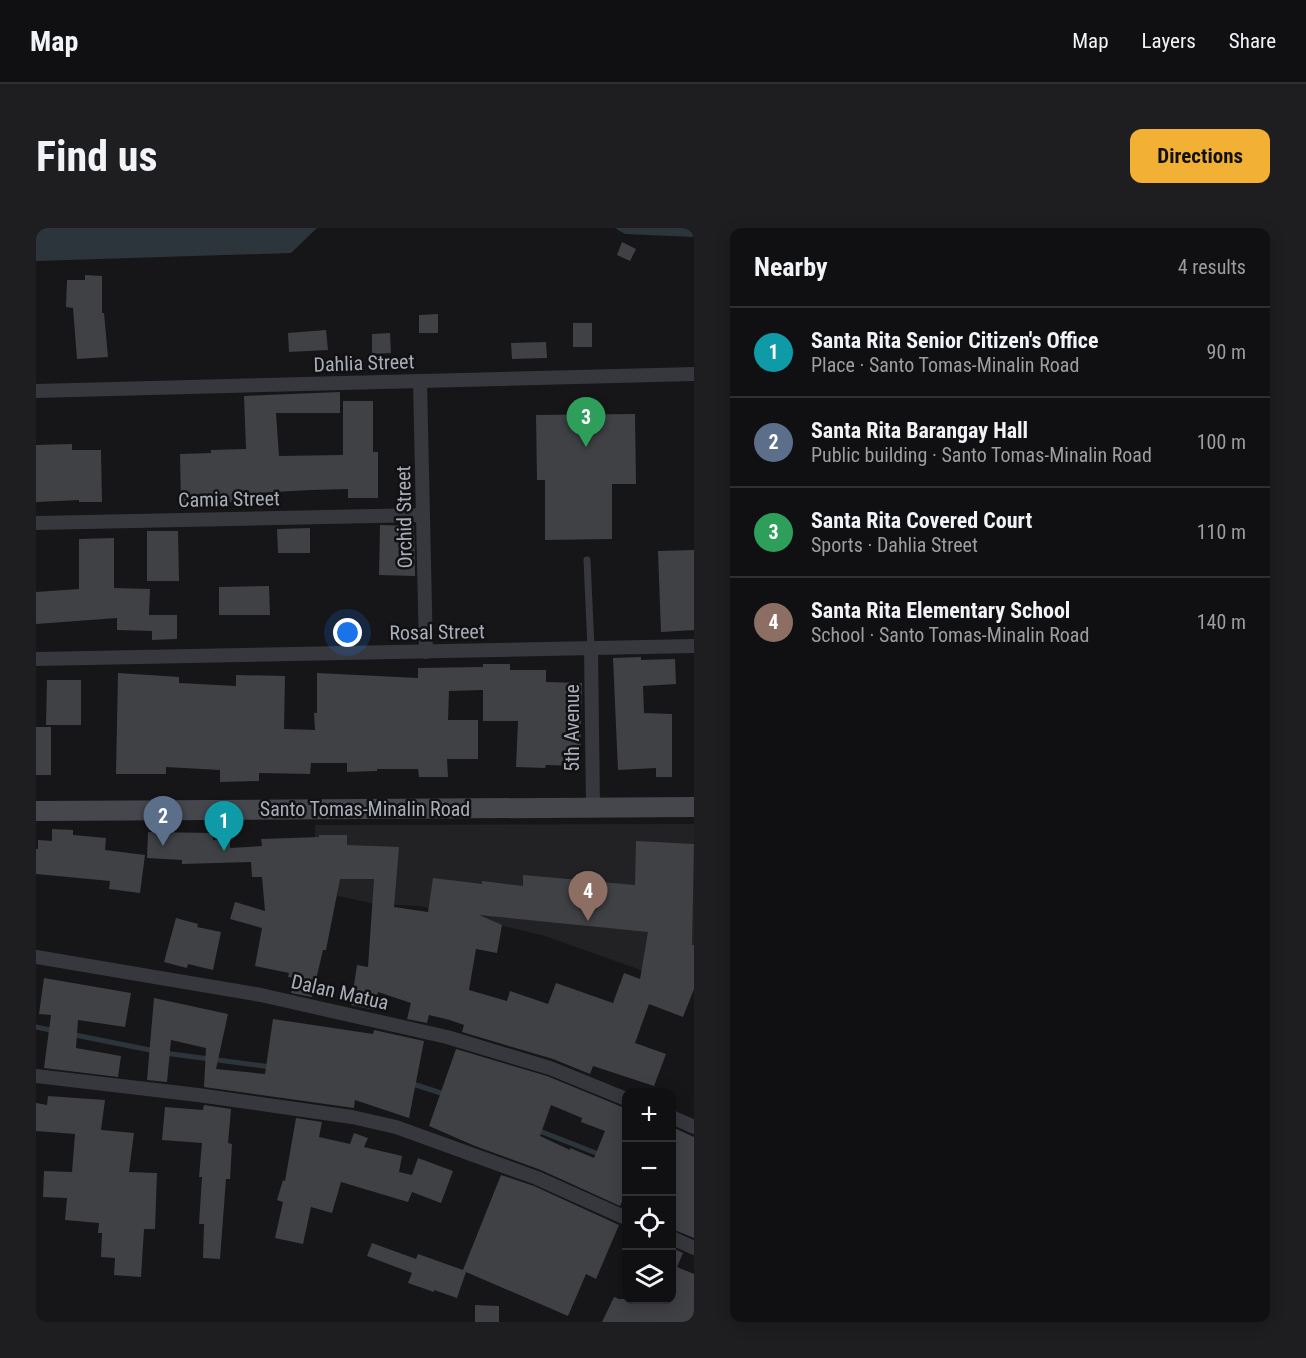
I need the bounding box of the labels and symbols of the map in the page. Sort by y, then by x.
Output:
street label: Dahlia Street [313,349,415,377]
pin: 3 [566,398,606,447]
street label: Orchid Street [391,465,417,569]
street label: Camia Street [178,486,280,512]
your location [333,618,362,647]
street label: Rosal Street [389,619,485,645]
street label: 5th Avenue [560,684,584,772]
pin: 2 [144,796,182,846]
street label: Santo Tomas-Minalin Road [260,797,470,821]
pin: 1 [204,802,243,851]
pin: 4 [568,872,608,921]
street label: Dalan Matua [289,969,391,1015]

